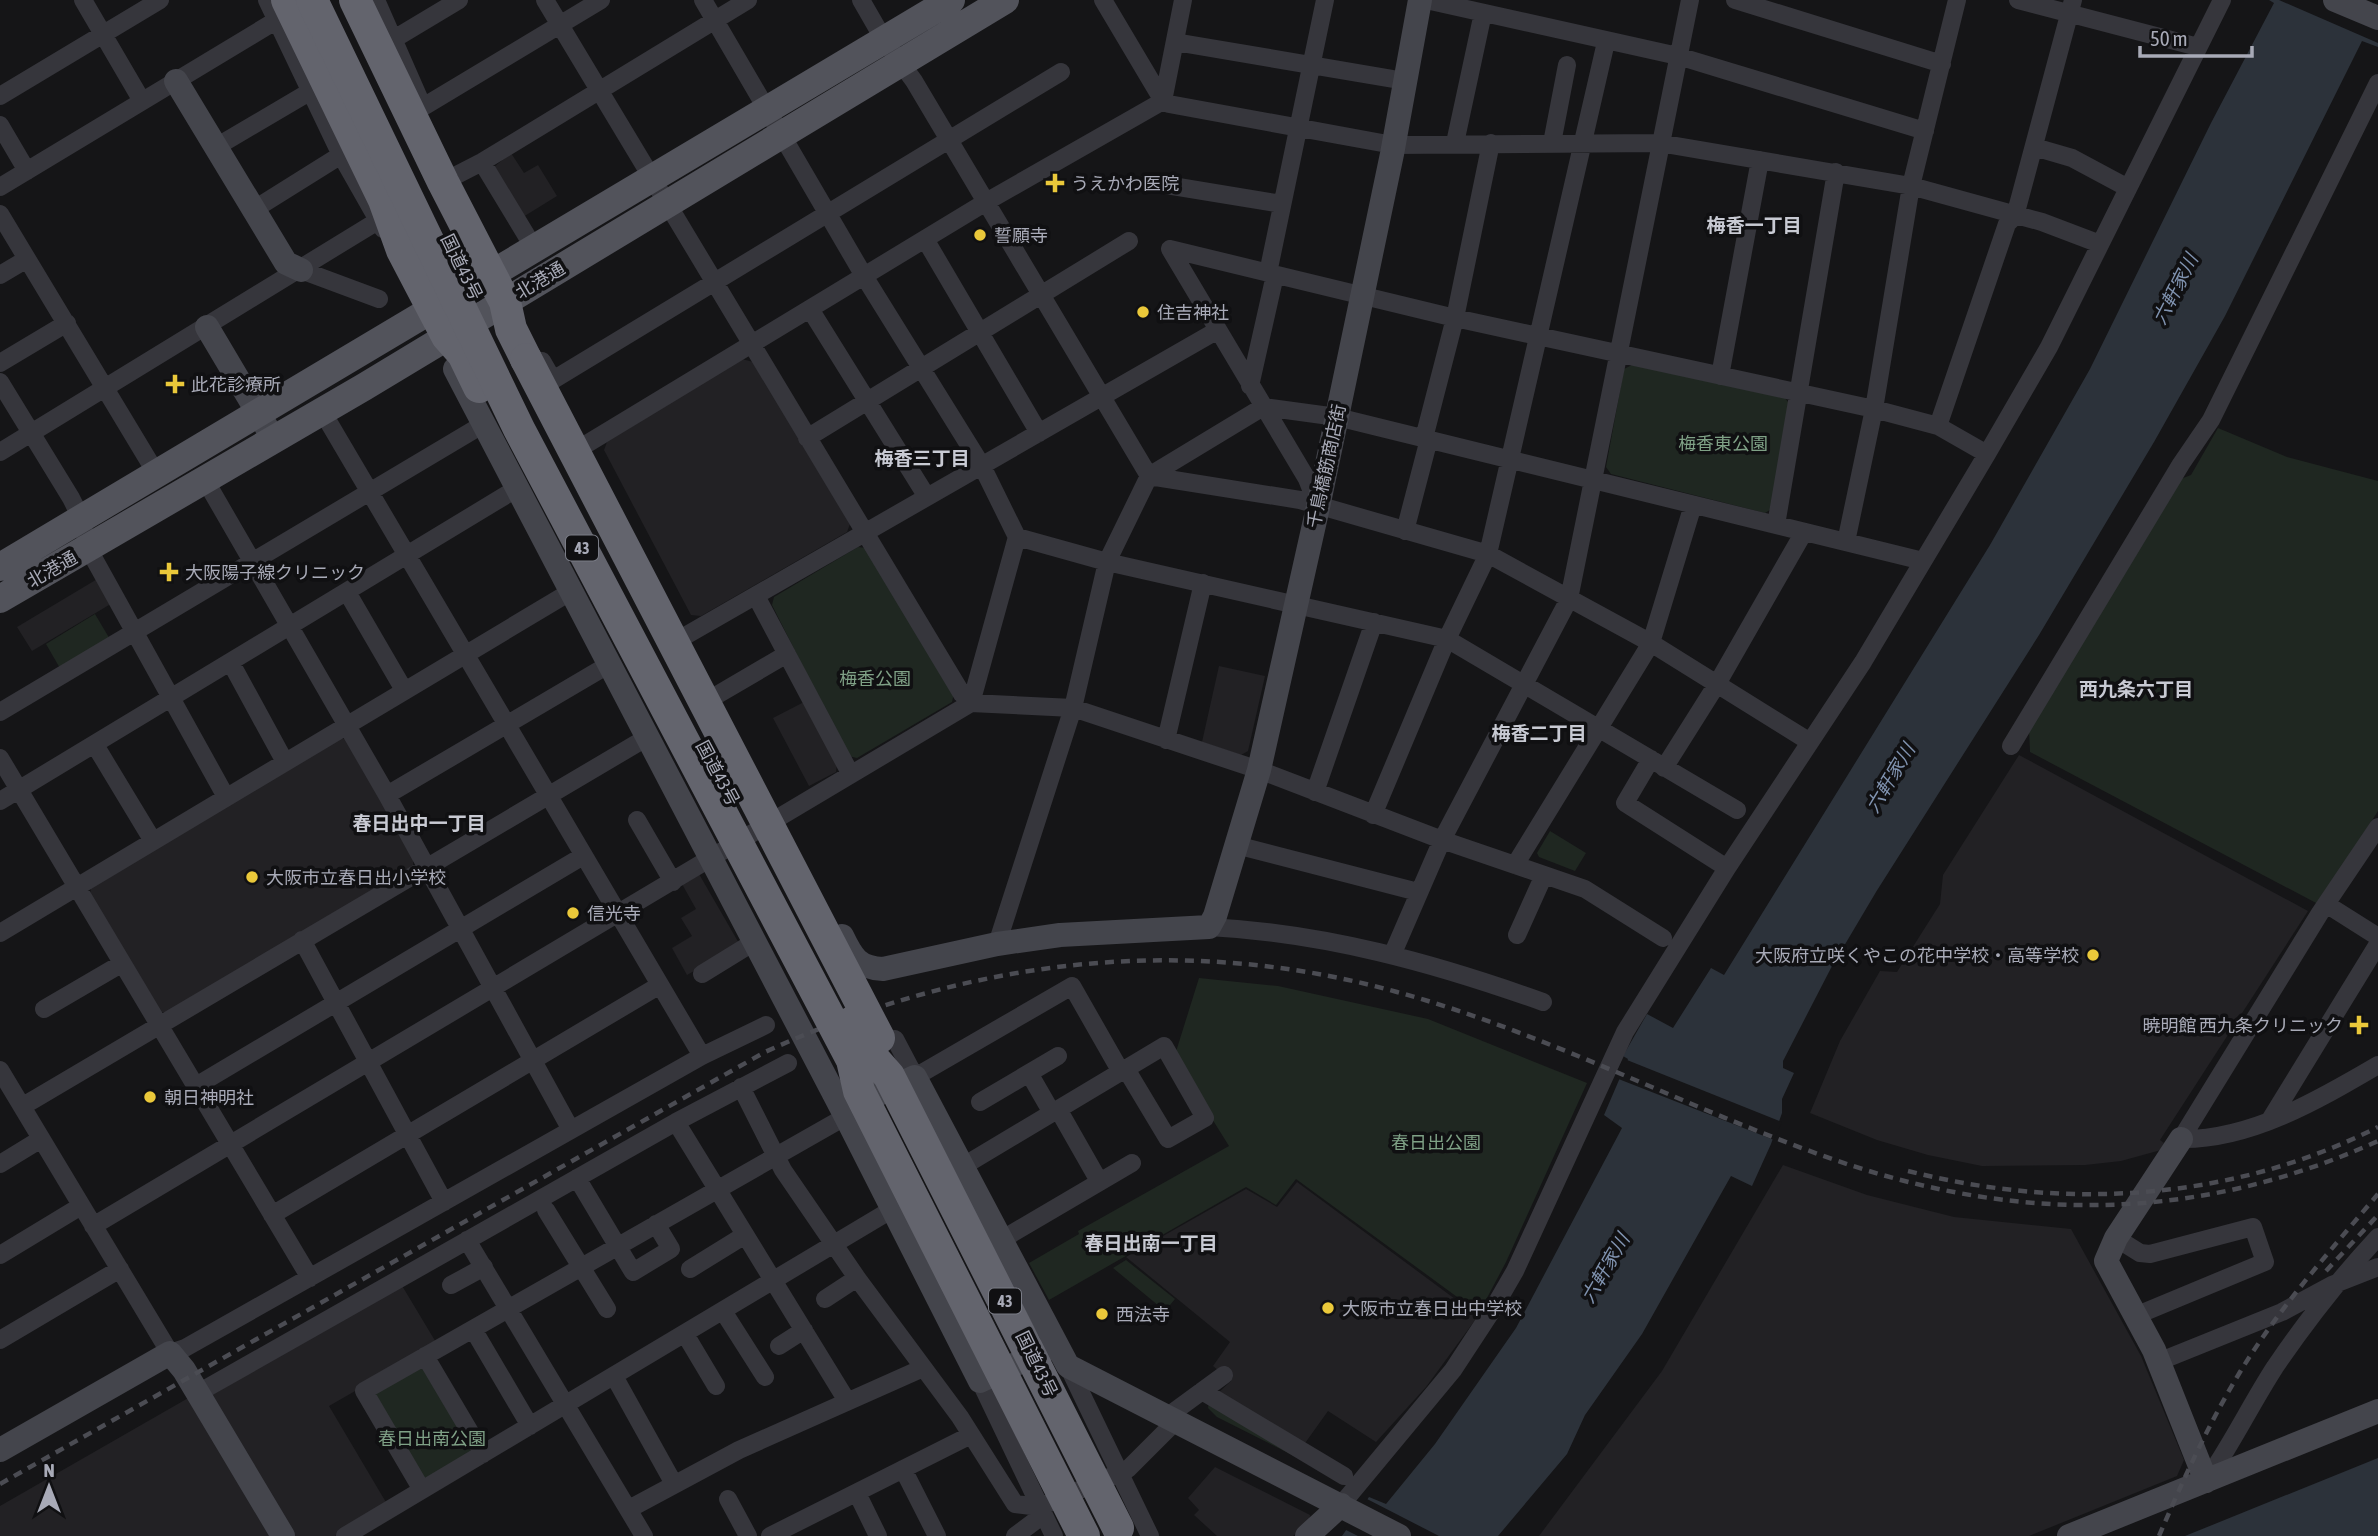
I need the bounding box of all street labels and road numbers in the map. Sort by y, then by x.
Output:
street label: 国道43号 [437,231,487,303]
street label: 北港通 [511,257,569,303]
street label: 千鳥橋筋商店街 [1303,402,1349,530]
road number: 43 [566,536,598,561]
street label: 北港通 [23,546,81,592]
street label: 国道43号 [692,737,744,809]
road number: 43 [989,1288,1021,1314]
street label: 国道43号 [1012,1328,1062,1400]

